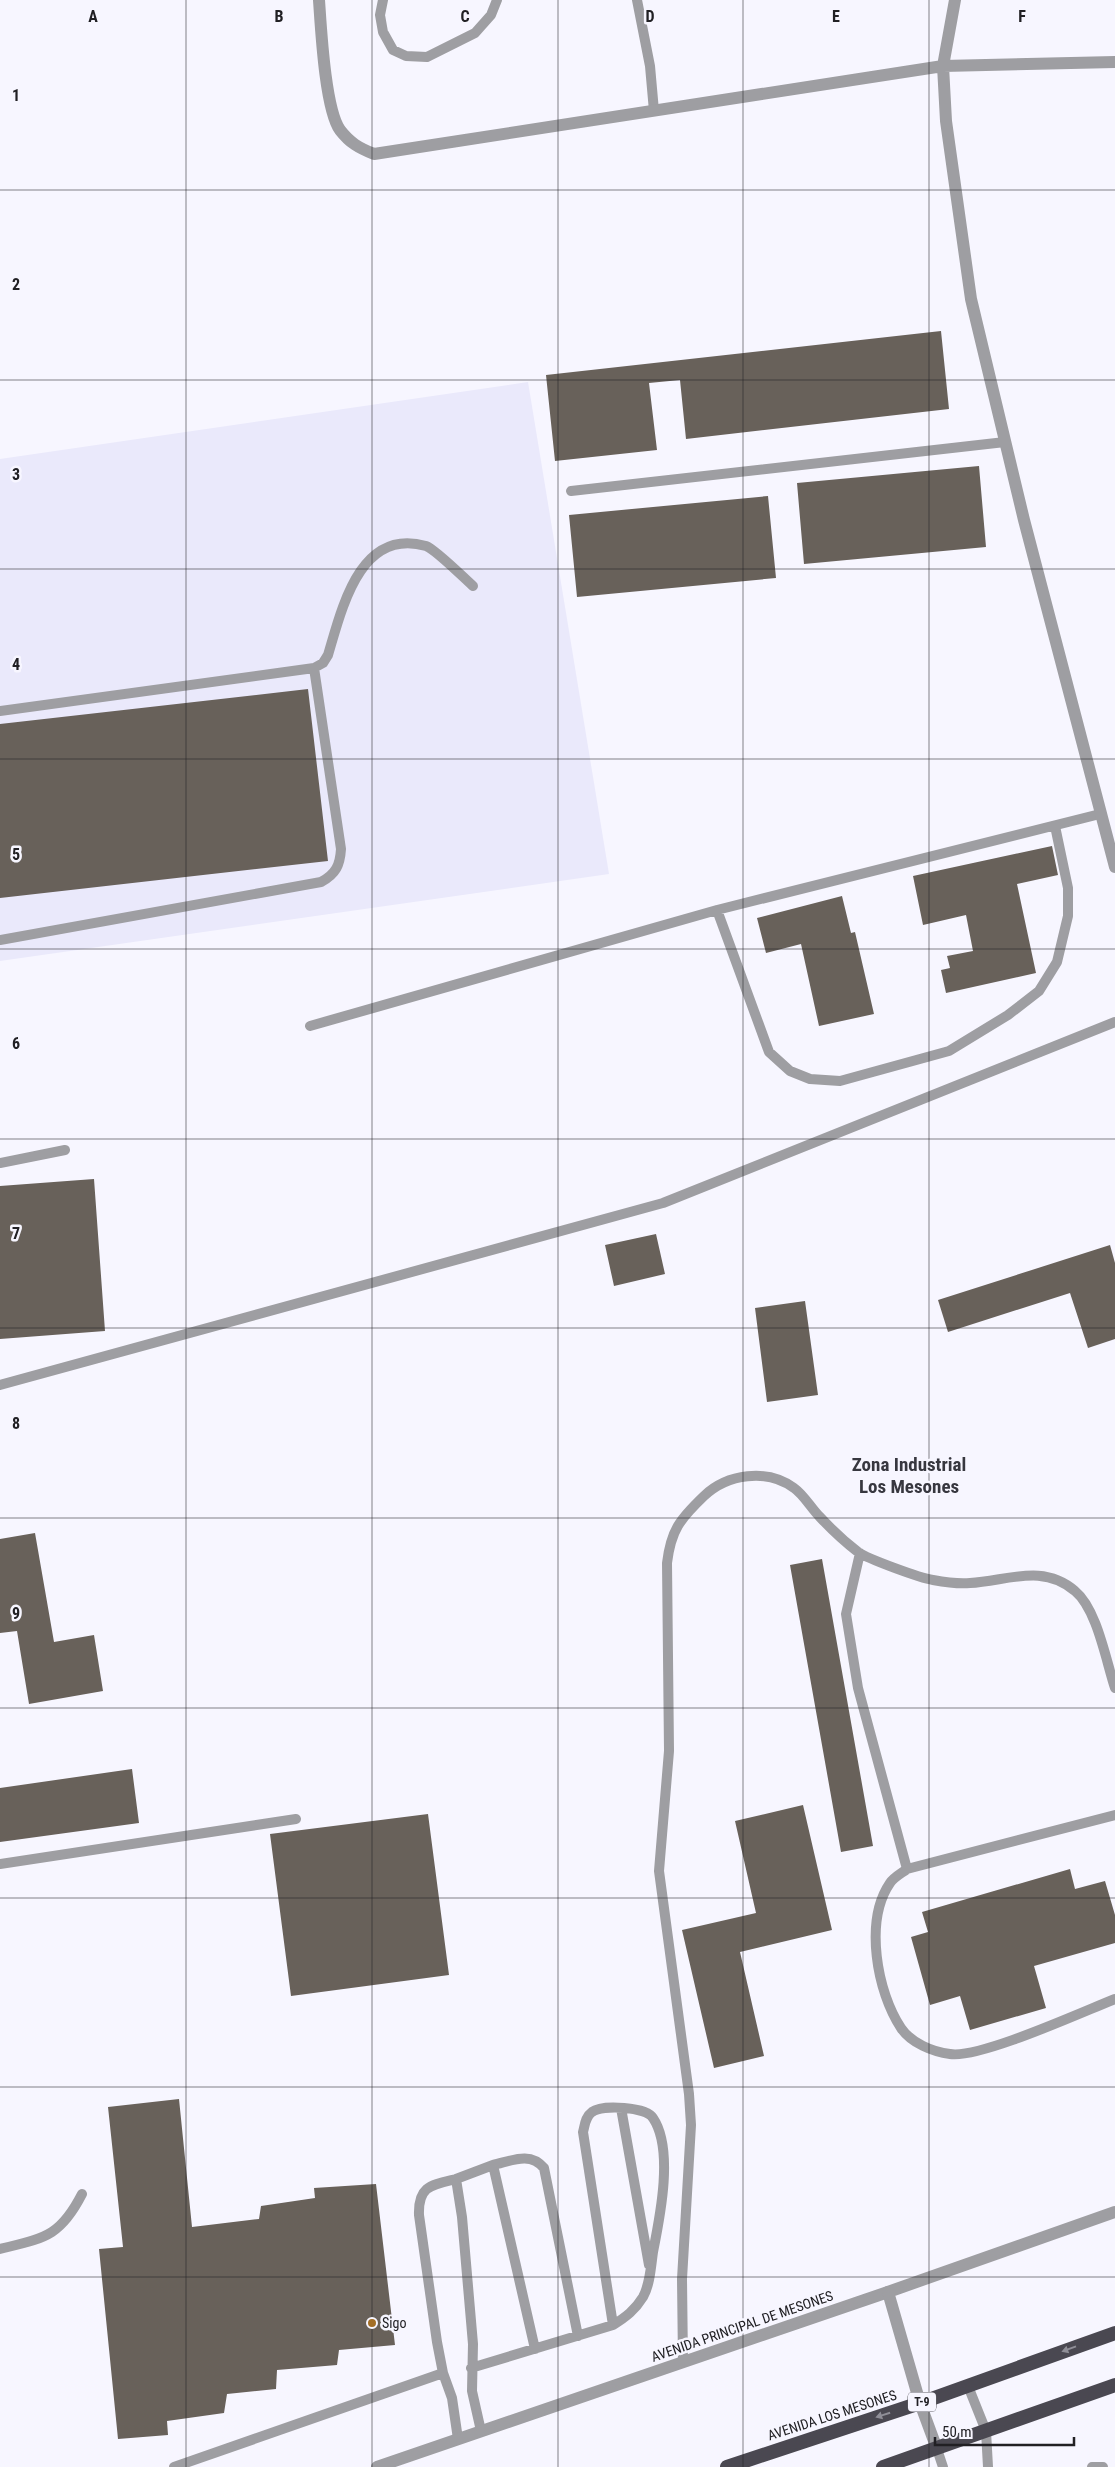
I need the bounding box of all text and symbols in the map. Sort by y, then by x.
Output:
text: A [88,7,98,26]
text: B [275,7,284,26]
text: C [460,7,470,26]
text: D [645,7,655,26]
text: E [832,7,840,26]
text: F [1018,7,1026,26]
text: 1 [12,86,20,105]
text: 2 [12,275,20,294]
text: 3 [12,465,20,484]
text: 4 [12,655,20,674]
text: 5 [12,845,20,864]
text: 6 [12,1034,20,1053]
text: 7 [12,1224,20,1243]
text: 8 [12,1414,20,1433]
district label: Zona Industrial Los Mesones [852,1453,966,1498]
text: 9 [12,1604,20,1623]
street label: AVENIDA PRINCIPAL DE MESONES [649,2287,835,2365]
place label: Sigo [382,2315,406,2331]
marker: Sigo [366,2317,378,2329]
one-way arrow [1061,2345,1076,2353]
street label: AVENIDA LOS MESONES [765,2387,899,2443]
road number: T-9 [908,2392,936,2412]
one-way arrow [875,2412,890,2420]
scale bar [935,2414,1074,2446]
text: 50 m [942,2423,972,2441]

